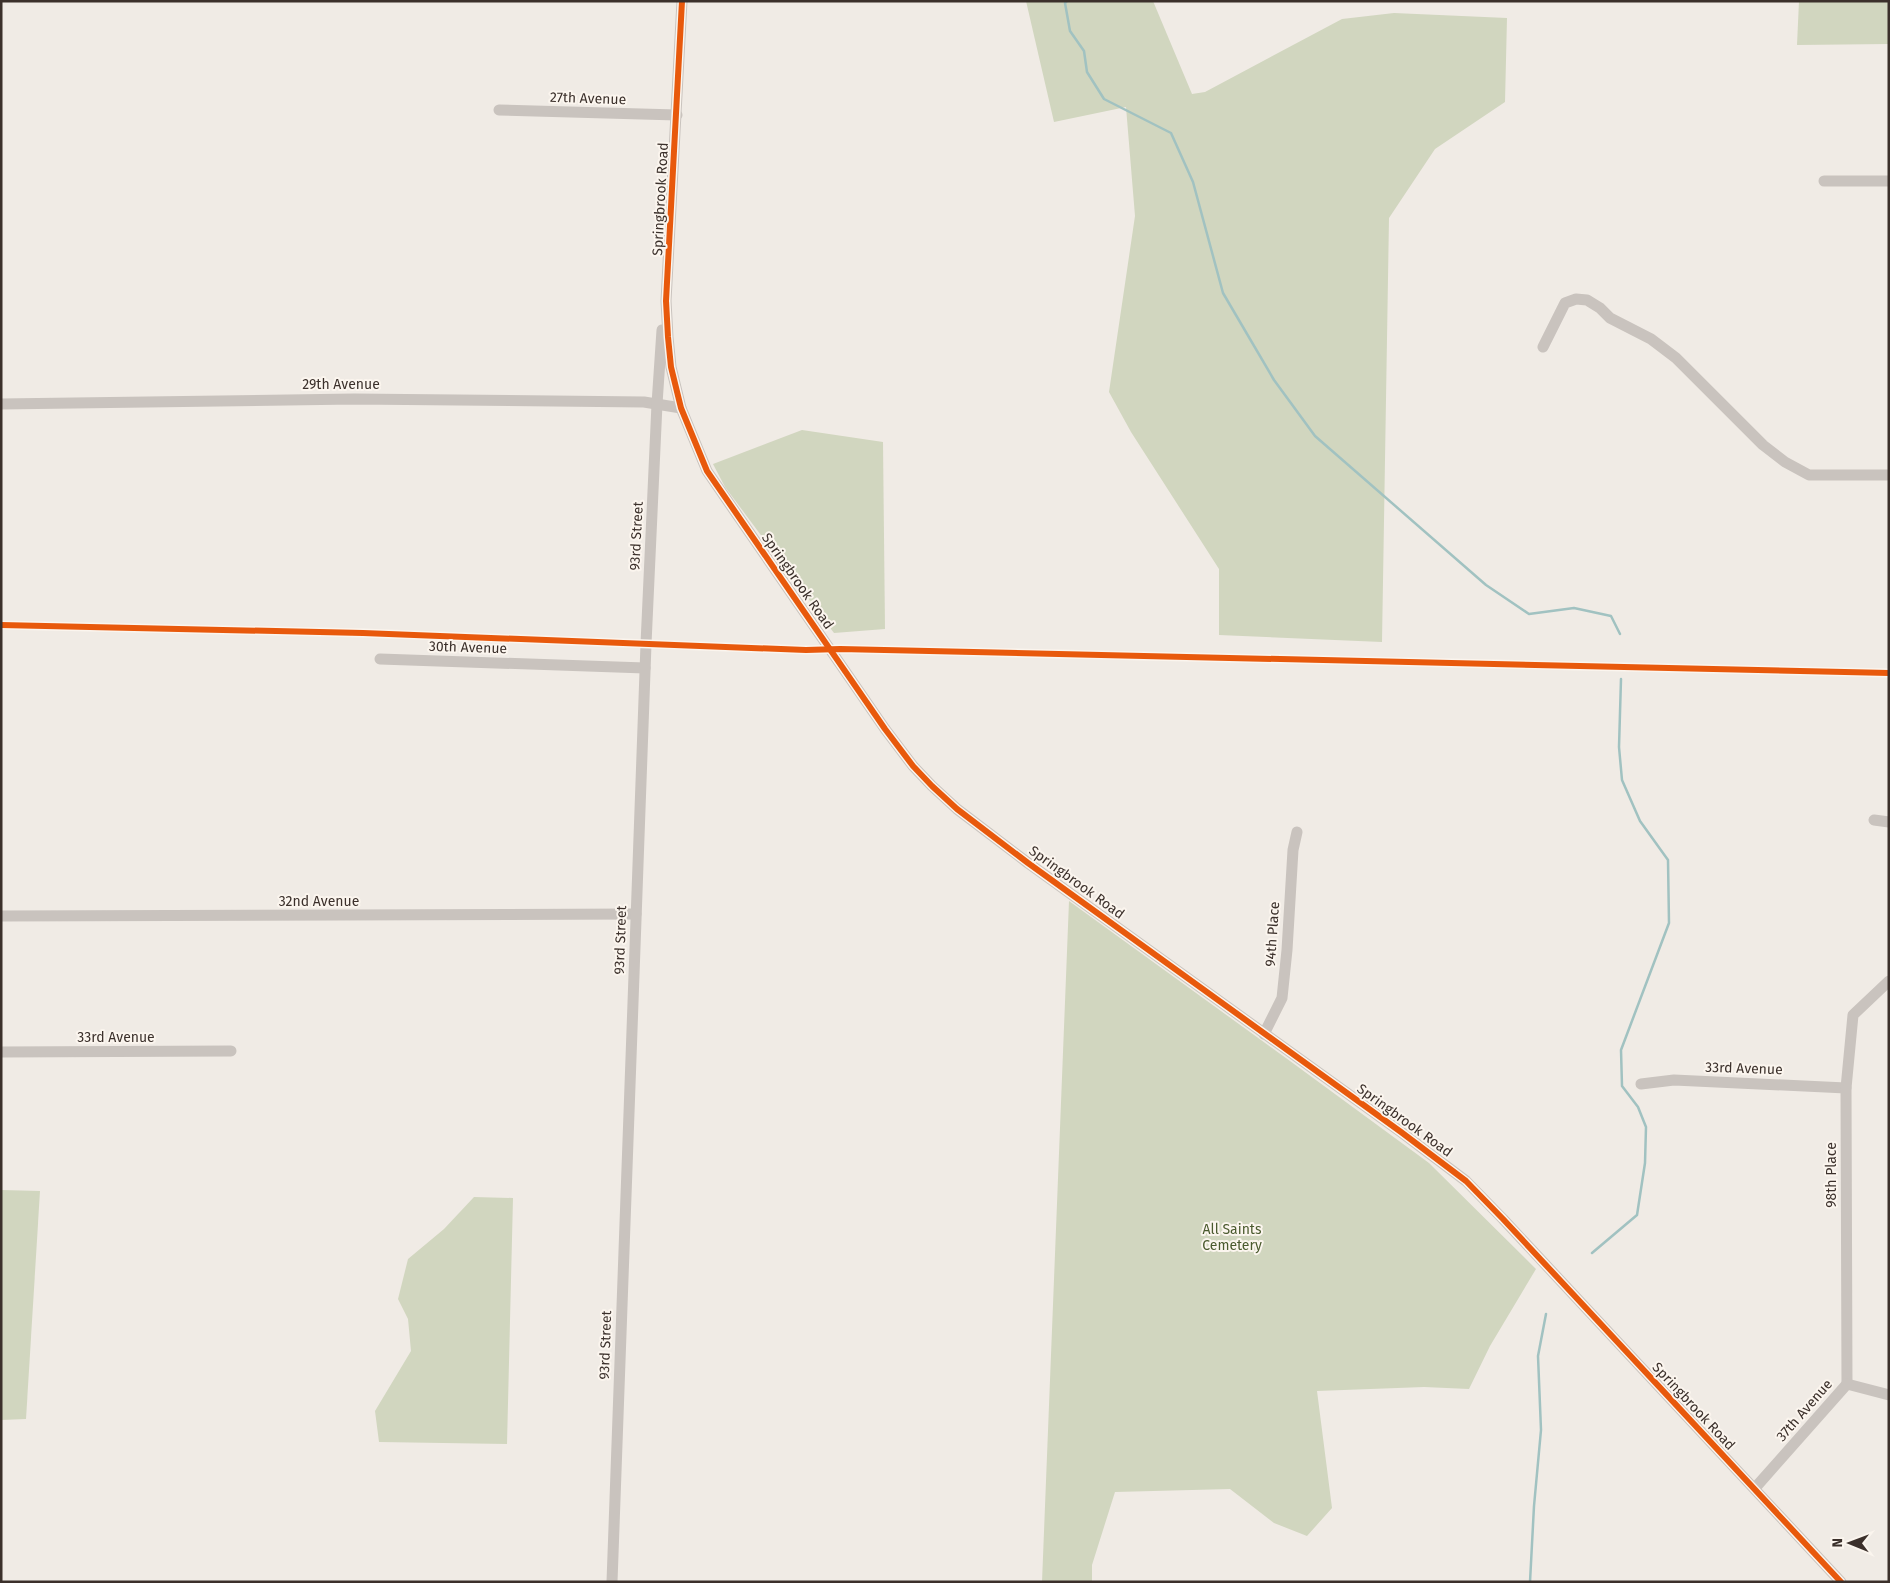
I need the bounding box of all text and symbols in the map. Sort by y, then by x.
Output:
street label: 27th Avenue [549,89,626,108]
street label: Springbrook Road [649,142,672,256]
street label: 29th Avenue [302,376,380,393]
street label: 93rd Street [626,500,647,571]
street label: Springbrook Road [758,530,837,633]
street label: 30th Avenue [429,638,507,657]
street label: Springbrook Road [1026,842,1128,923]
street label: 32nd Avenue [279,893,359,910]
street label: 94th Place [1262,901,1283,967]
street label: 93rd Street [611,904,630,975]
street label: 33rd Avenue [77,1029,155,1046]
street label: 33rd Avenue [1705,1059,1783,1078]
street label: Springbrook Road [1354,1080,1456,1161]
street label: 98th Place [1823,1142,1840,1208]
park label: All Saints Cemetery [1202,1221,1262,1254]
street label: 93rd Street [596,1309,615,1380]
street label: Springbrook Road [1649,1359,1739,1454]
street label: 37th Avenue [1773,1376,1836,1445]
north arrow [1825,1518,1875,1568]
text: N [1829,1538,1846,1548]

